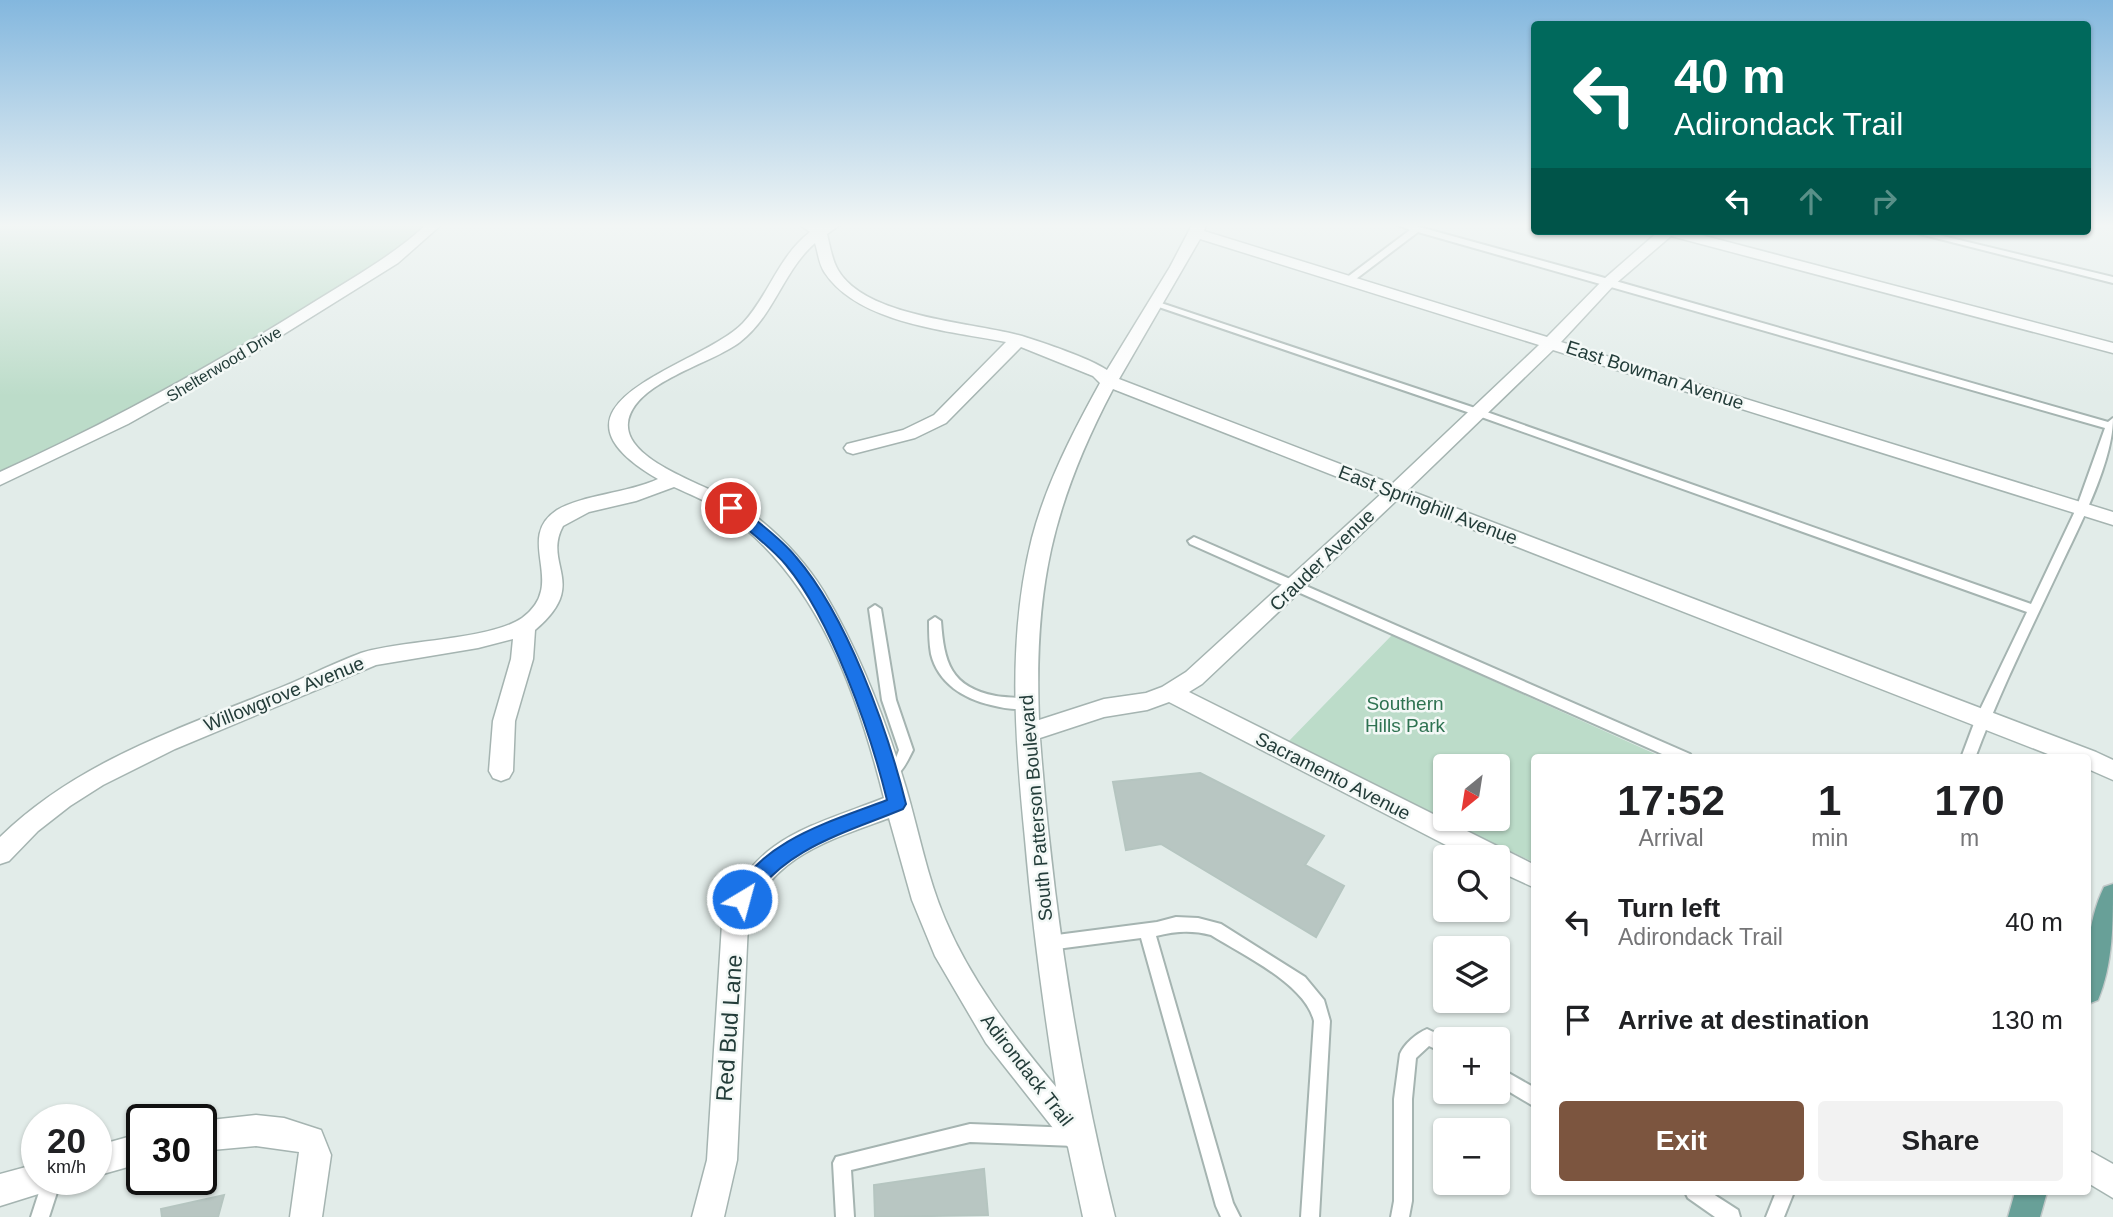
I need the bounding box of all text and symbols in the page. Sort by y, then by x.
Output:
icon: left [1559,49,1650,140]
text: 40 m [1674,49,1786,103]
text: Adirondack Trail [1674,106,1903,142]
icon: left [1719,182,1757,220]
icon: ahead [1792,182,1830,220]
icon: right [1865,182,1903,220]
street label: Shelterwood Drive [164,323,284,405]
street label: East Bowman Avenue [1564,336,1746,414]
street label: East Springhill Avenue [1336,461,1520,549]
pin [701,478,761,538]
icon: arrive [712,489,750,527]
street label: Crauder Avenue [1265,505,1379,615]
street label: Willowgrove Avenue [201,652,367,736]
park label: Southern Hills Park [1365,693,1446,736]
street label: South Patterson Boulevard [1016,694,1056,922]
street label: Sacramento Avenue [1252,728,1414,824]
north arrow [1433,754,1510,831]
map controls [1433,754,1510,1195]
text: 17:52 [1617,777,1725,824]
text: 1 [1818,777,1841,824]
text: 170 [1935,777,2005,824]
text: Arrival [1638,825,1704,851]
text: min [1811,825,1848,851]
text: m [1960,825,1979,851]
button: search [1433,845,1510,922]
position arrow [705,862,779,936]
text: Turn left [1618,893,1720,923]
icon: left [1559,903,1597,941]
text: 40 m [2005,907,2063,937]
text: Adirondack Trail [1618,924,1783,950]
button: layers [1433,936,1510,1013]
street label: Red Bud Lane [711,954,747,1102]
icon: arrive [1559,1001,1597,1039]
text: Arrive at destination [1618,1005,1869,1035]
text: 130 m [1991,1005,2063,1035]
street label: Adirondack Trail [977,1010,1077,1130]
button: + [1433,1027,1510,1104]
button: Exit [1559,1101,1804,1181]
button: Share [1818,1101,2063,1181]
speed limit sign: 30 [126,1104,217,1195]
button: − [1433,1118,1510,1195]
text: 20 [47,1121,86,1160]
text: km/h [47,1157,86,1177]

